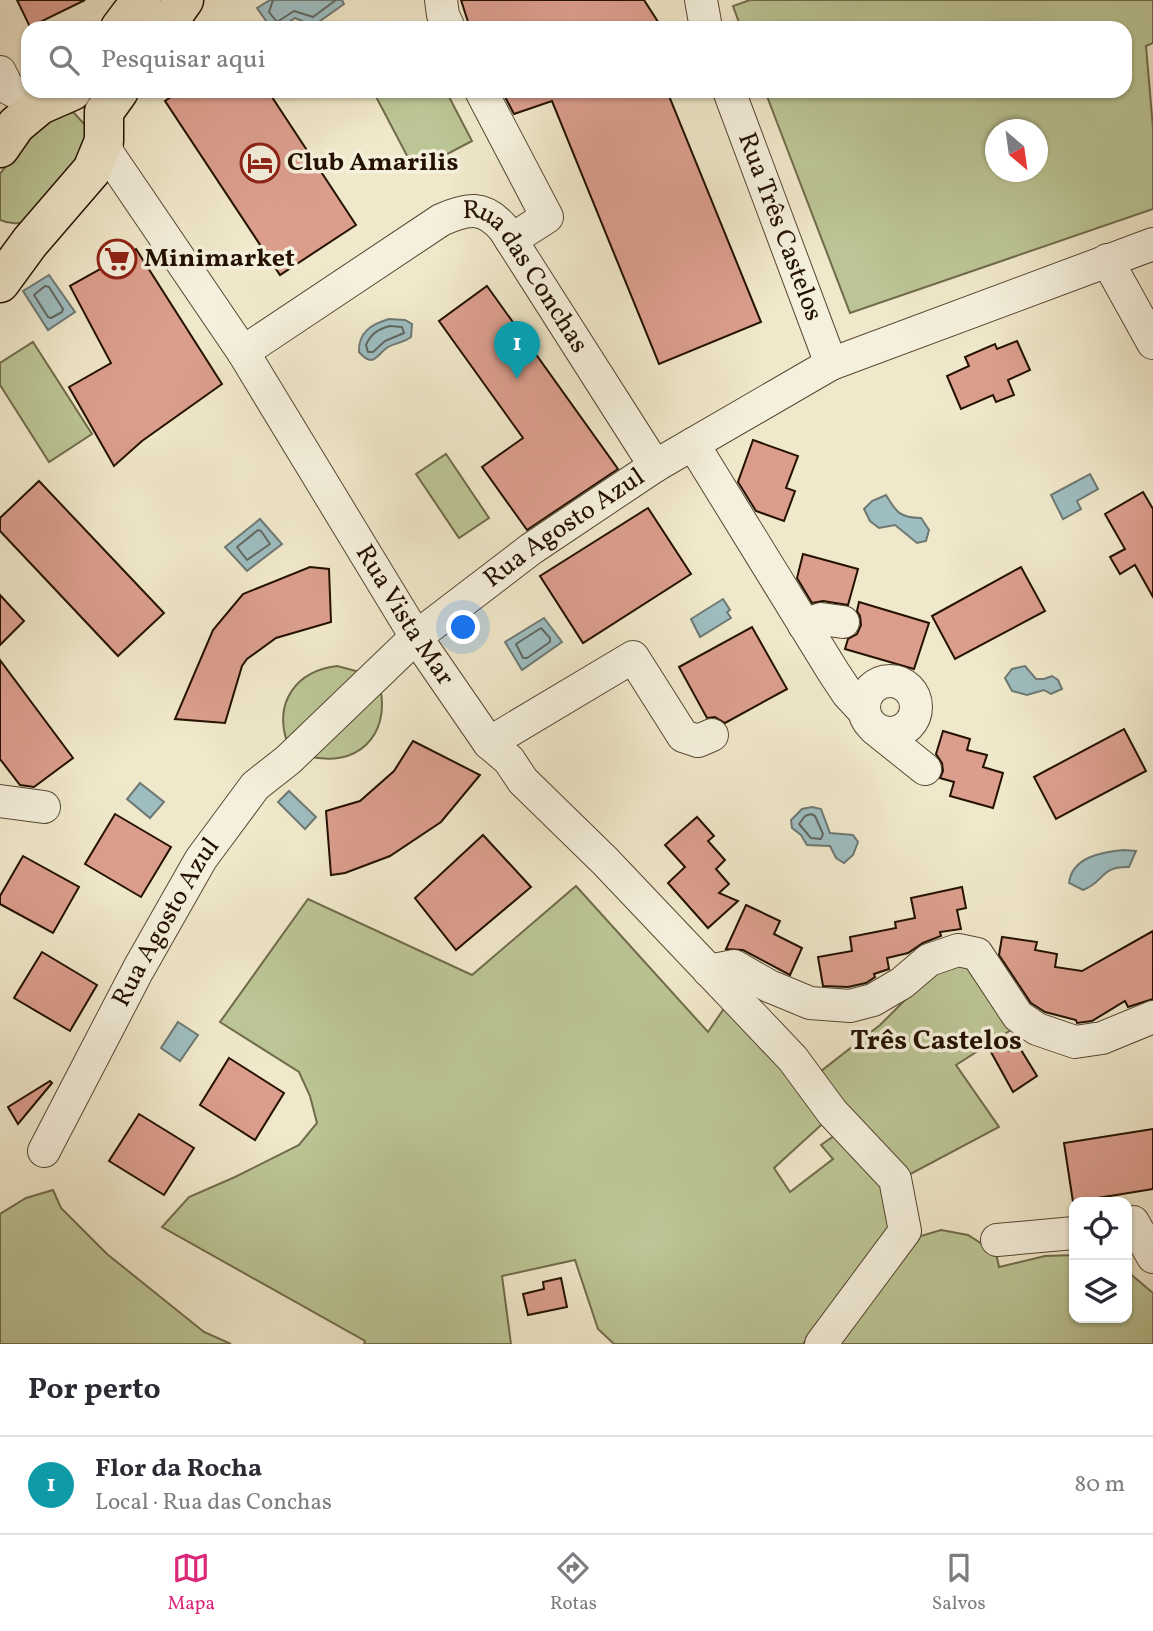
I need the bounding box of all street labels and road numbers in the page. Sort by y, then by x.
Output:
street label: Rua Três Castelos [728,127,831,326]
street label: Rua das Conchas [463,193,597,360]
street label: Rua Agosto Azul [476,460,652,597]
street label: Rua Vista Mar [346,538,463,693]
street label: Rua Agosto Azul [104,831,228,1013]

